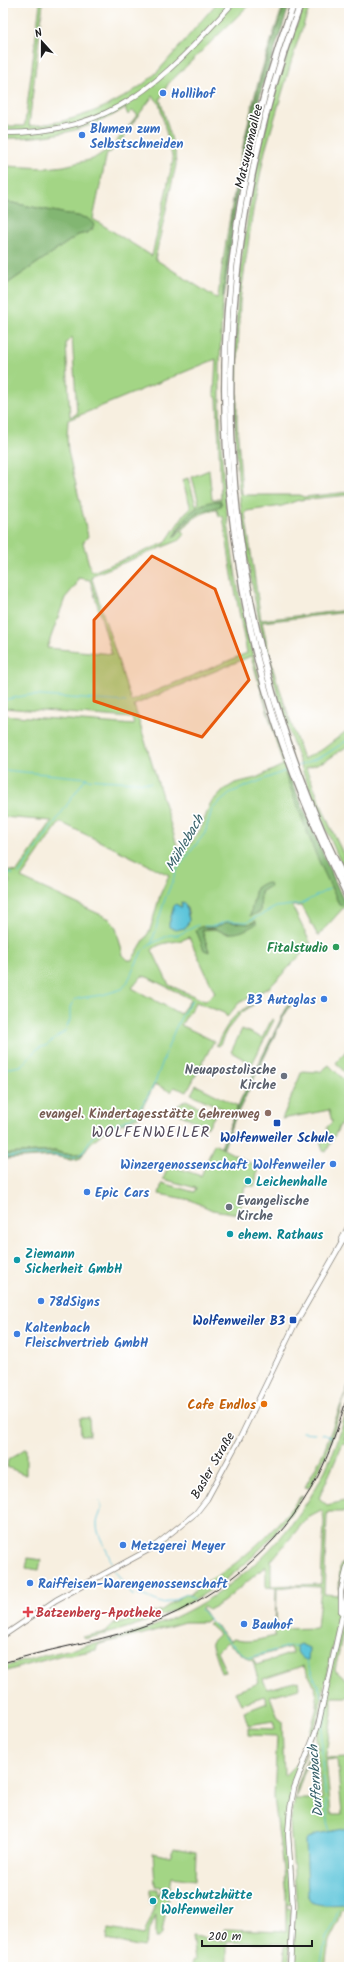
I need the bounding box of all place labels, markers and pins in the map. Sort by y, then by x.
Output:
place label: Hollihof [171,84,216,105]
marker: Hollihof [158,88,168,98]
place label: Blumen zum Selbstschneiden [90,119,184,155]
marker: Blumen zum Selbstschneiden [77,130,87,140]
place label: Fitalstudio [267,938,328,959]
marker: Fitalstudio [331,942,341,952]
place label: B3 Autoglas [247,990,316,1011]
marker: B3 Autoglas [319,994,329,1004]
place label: Neuapostolische Kirche [185,1060,277,1096]
marker: Neuapostolische Kirche [279,1071,289,1081]
place label: evangel. Kindertagesstätte Gehrenweg [39,1104,260,1125]
marker: evangel. Kindertagesstätte Gehrenweg [263,1108,273,1118]
marker: Wolfenweiler Schule [272,1118,282,1128]
place label: Wolfenweiler Schule [220,1128,335,1149]
place label: Winzergenossenschaft Wolfenweiler [120,1155,326,1176]
marker: Winzergenossenschaft Wolfenweiler [328,1159,338,1169]
place label: Leichenhalle [256,1172,328,1193]
marker: Leichenhalle [243,1176,253,1186]
place label: Epic Cars [95,1183,149,1204]
marker: Epic Cars [82,1187,92,1197]
place label: Evangelische Kirche [237,1191,310,1227]
marker: Evangelische Kirche [224,1202,234,1212]
place label: ehem. Rathaus [238,1225,323,1246]
marker: ehem. Rathaus [225,1229,235,1239]
place label: Ziemann Sicherheit GmbH [25,1244,123,1280]
marker: Ziemann Sicherheit GmbH [12,1255,22,1265]
place label: 78dSigns [49,1292,100,1313]
marker: 78dSigns [36,1296,46,1306]
place label: Wolfenweiler B3 [193,1311,285,1332]
marker: Wolfenweiler B3 [288,1315,298,1325]
place label: Kaltenbach Fleischvertrieb GmbH [25,1318,149,1354]
marker: Kaltenbach Fleischvertrieb GmbH [12,1329,22,1339]
place label: Cafe Endlos [188,1395,256,1416]
marker: Cafe Endlos [259,1399,269,1409]
place label: Metzgerei Meyer [131,1536,227,1557]
marker: Metzgerei Meyer [118,1540,128,1550]
place label: Raiffeisen-Warengenossenschaft [38,1574,228,1595]
marker: Raiffeisen-Warengenossenschaft [25,1578,35,1588]
place label: Batzenberg-Apotheke [36,1603,162,1624]
marker: Batzenberg-Apotheke [23,1607,33,1617]
place label: Bauhof [252,1615,293,1636]
marker: Bauhof [239,1619,249,1629]
place label: Rebschutzhütte Wolfenweiler [161,1885,253,1921]
marker: Rebschutzhütte Wolfenweiler [148,1896,158,1906]

